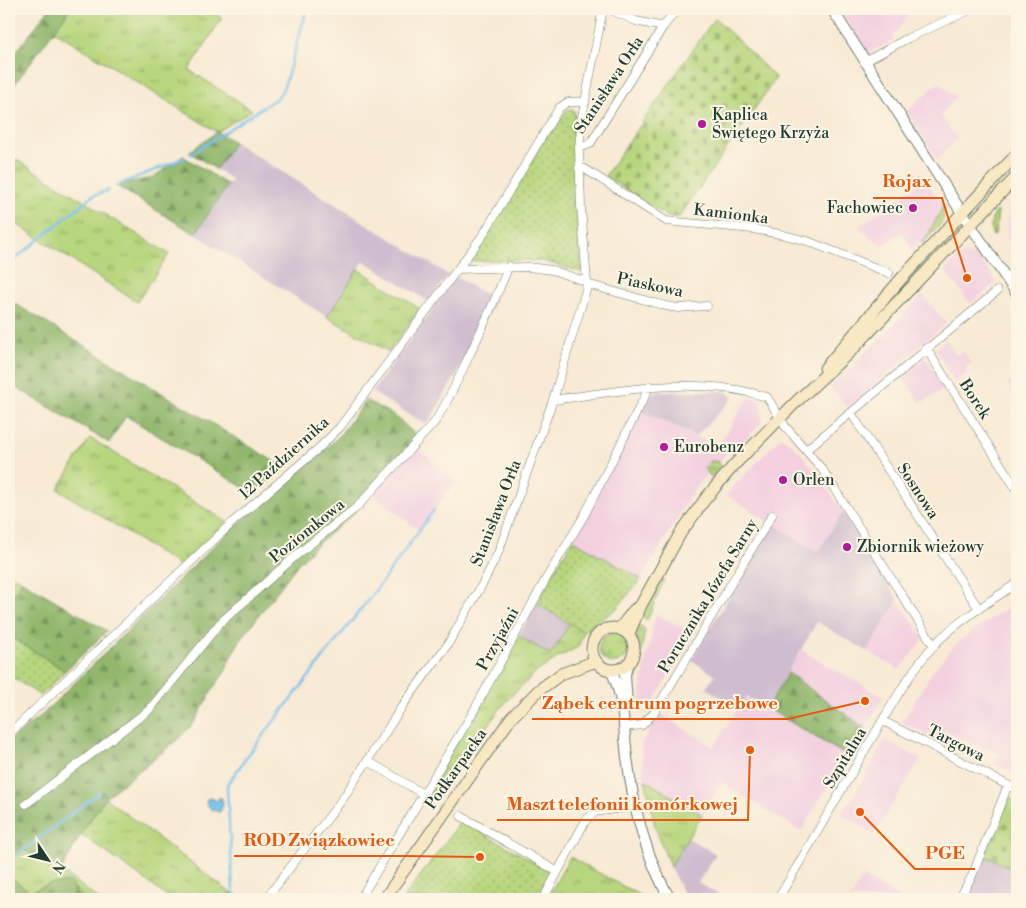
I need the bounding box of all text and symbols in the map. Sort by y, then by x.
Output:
street label: Stanisława Orła [570,32,648,138]
place label: Kaplica Świętego Krzyża [712,105,830,143]
marker: Kaplica Świętego Krzyża [696,118,708,130]
callout: Rojax [873,165,942,198]
text: Rojax [882,170,932,193]
place label: Fachowiec [827,198,903,218]
street label: Kamionka [692,199,770,229]
marker: Fachowiec [907,202,919,214]
street label: Piaskowa [615,268,686,302]
street label: Borek [954,374,996,424]
street label: 12 Października [235,412,334,504]
place label: Eurobenz [674,437,744,457]
marker: Eurobenz [658,441,670,453]
street label: Stanisława Orła [467,456,526,569]
street label: Sosnowa [893,459,944,523]
place label: Orlen [793,470,835,490]
marker: Orlen [777,474,789,486]
street label: Poziomkowa [265,494,349,567]
street label: Porucznika Józefa Sarny [654,515,762,677]
place label: Zbiornik wieżowy [857,537,984,557]
marker: Zbiornik wieżowy [841,541,853,553]
street label: Przyjaźni [472,604,524,674]
callout: Ząbek centrum pogrzebowe [532,686,788,719]
text: Ząbek centrum pogrzebowe [542,692,778,715]
street label: Targowa [924,720,989,766]
street label: Szpitalna [819,723,871,792]
street label: Podkarpacka [421,724,492,813]
callout: Maszt telefonii komórkowej [497,787,748,820]
text: Maszt telefonii komórkowej [506,793,738,816]
callout: ROD Związkowiec [234,823,405,856]
text: ROD Związkowiec [243,829,395,852]
north arrow [22,836,72,886]
callout: PGE [915,836,975,869]
text: PGE [925,842,965,865]
text: N [47,857,68,877]

